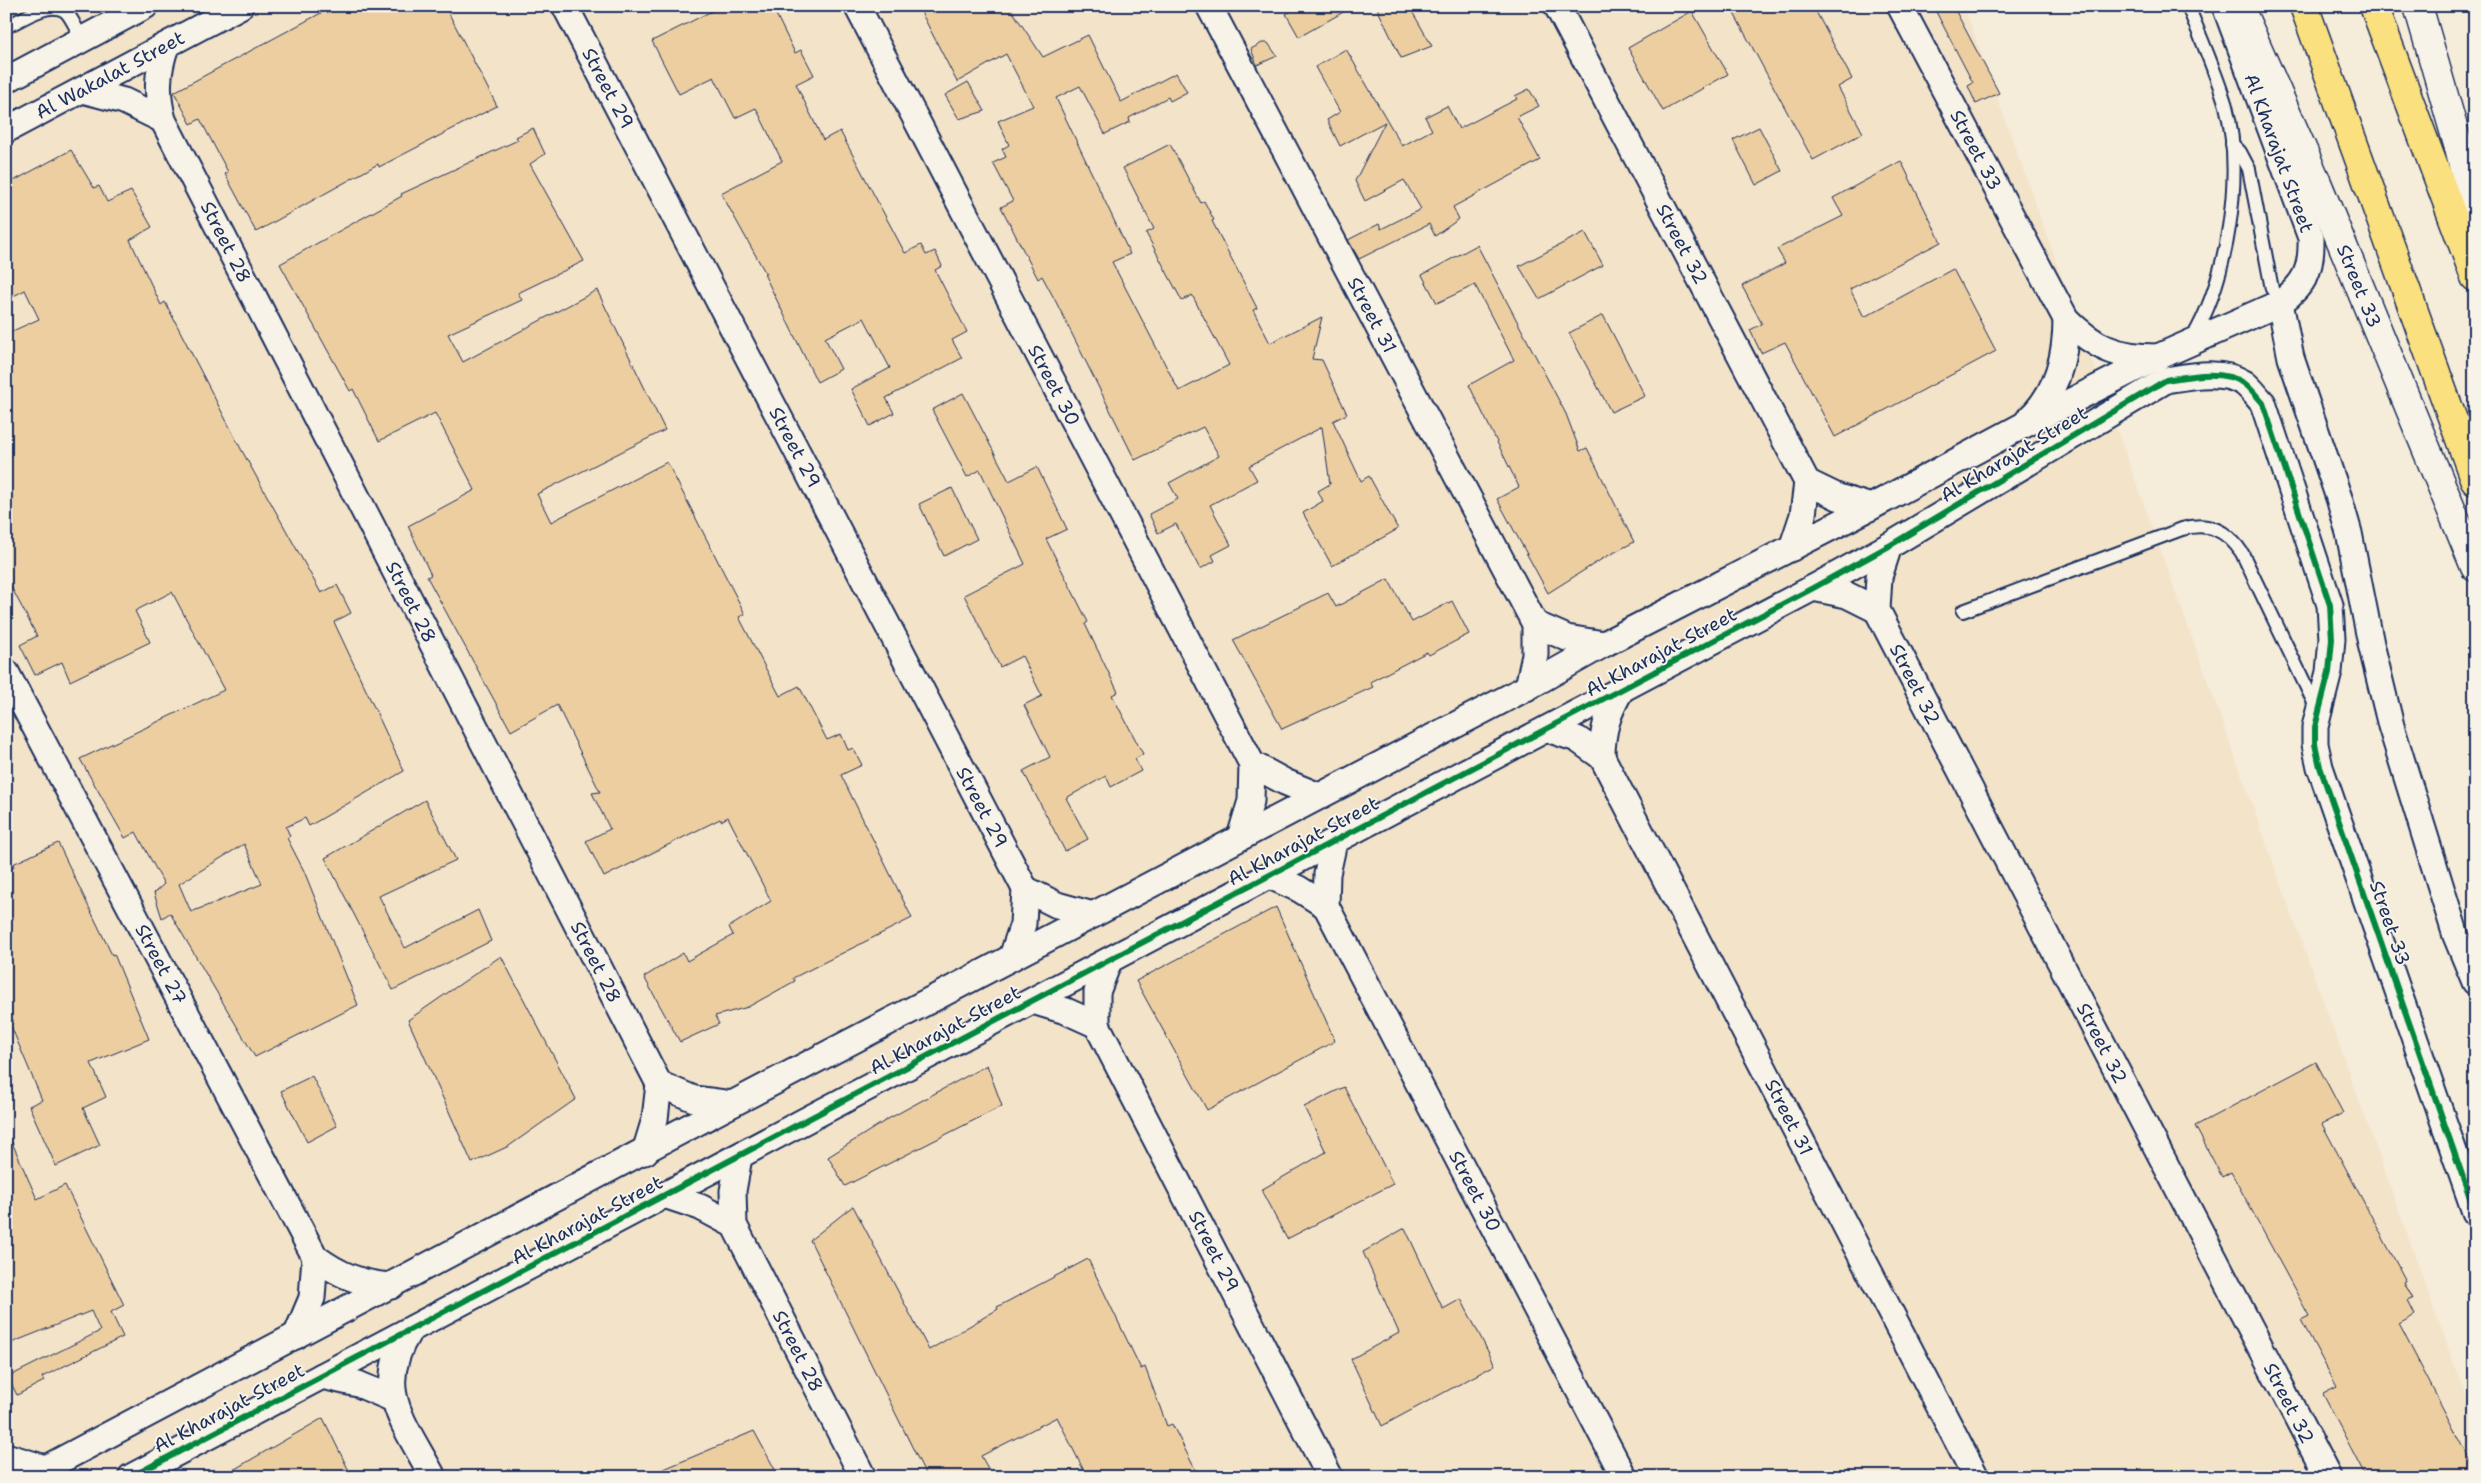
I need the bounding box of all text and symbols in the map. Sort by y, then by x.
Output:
street label: Al Wakalat Street [31,25,189,125]
street label: Street 29 [576,43,640,133]
street label: Al Kharajat Street [2239,70,2319,236]
street label: Street 33 [1944,105,2008,195]
street label: Street 28 [195,197,257,287]
street label: Street 32 [1650,199,1714,289]
street label: Street 33 [2331,241,2387,331]
street label: Street 31 [1342,273,1402,357]
street label: Street 30 [1022,340,1086,430]
street label: Al Kharajat Street [1936,400,2092,508]
street label: Street 29 [763,402,827,492]
street label: Street 28 [380,557,442,647]
street label: Al Kharajat Street [1581,602,1741,702]
street label: Street 32 [1884,639,1946,729]
street label: Street 29 [950,762,1014,852]
street label: Al Kharajat Street [1223,791,1383,891]
street label: Street 33 [2364,877,2416,969]
street label: Street 28 [565,917,627,1007]
street label: Street 27 [129,919,193,1009]
street label: Al Kharajat Street [865,980,1025,1080]
street label: Street 32 [2071,998,2133,1088]
street label: Street 31 [1759,1075,1819,1159]
street label: Street 30 [1443,1146,1507,1236]
street label: Al Kharajat Street [507,1170,667,1270]
street label: Street 29 [1183,1206,1245,1296]
street label: Street 28 [767,1306,829,1396]
street label: Al Kharajat Street [149,1358,309,1458]
street label: Street 32 [2258,1358,2320,1448]

